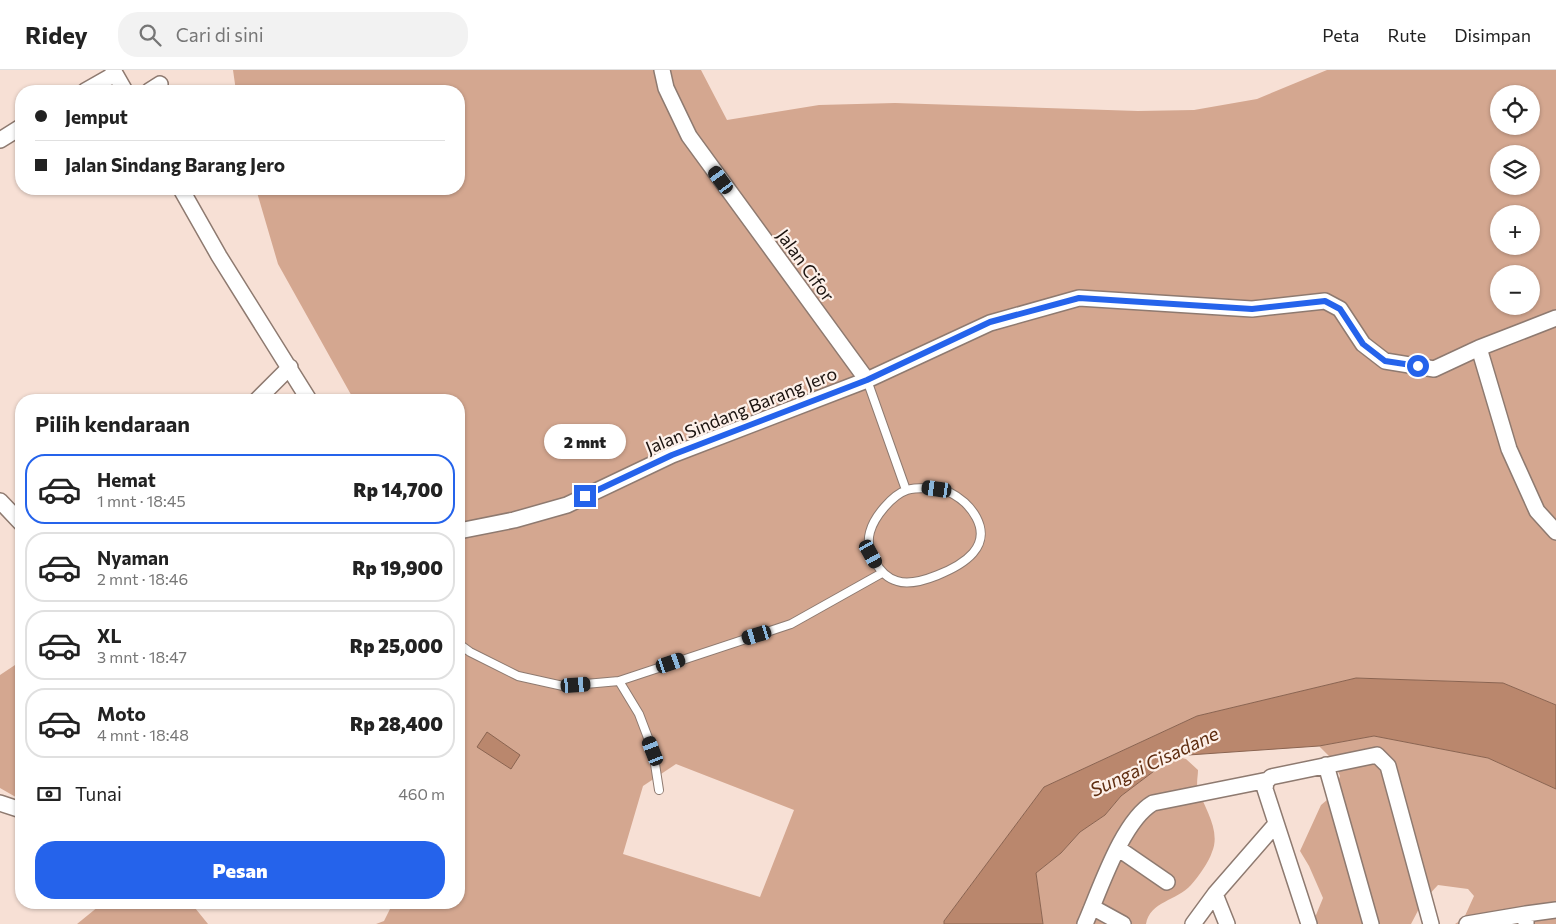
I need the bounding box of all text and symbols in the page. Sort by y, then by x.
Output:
search box [118,12,468,57]
text: Ridey [25,20,88,49]
icon: search [136,21,164,49]
text: Cari di sini [176,23,264,46]
text: Peta [1322,24,1359,46]
text: Rute [1387,24,1426,46]
text: Disimpan [1454,24,1531,46]
map controls [1490,85,1540,315]
button: locate [1490,85,1540,135]
text: Jemput [65,105,128,128]
button: layers [1490,145,1540,195]
text: Jalan Sindang Barang Jero [65,153,285,176]
car [706,163,735,197]
button: + [1490,205,1540,255]
street label: Jalan Cifor [772,225,840,305]
button: − [1490,265,1540,315]
route start [1407,355,1429,377]
street label: Jalan Sindang Barang Jero [642,361,840,459]
text: Pilih kendaraan [35,410,190,437]
callout: 2 mnt [544,424,626,458]
text: 2 mnt [564,432,606,451]
icon: car [37,467,82,512]
text: Hemat [97,468,156,491]
text: Rp 14,700 [353,478,443,501]
car [921,479,952,499]
route end [574,485,596,507]
text: 1 mnt · 18:45 [97,491,186,510]
car [857,537,884,571]
icon: car [37,545,82,590]
text: Nyaman [97,546,169,569]
text: Rp 19,900 [352,556,443,579]
text: 2 mnt · 18:46 [97,569,188,588]
icon: car [37,623,82,668]
car [740,623,773,647]
text: XL [97,624,122,647]
text: Rp 25,000 [350,634,443,657]
text: 3 mnt · 18:47 [97,647,187,666]
car [654,651,687,675]
car [560,676,591,694]
icon: car [37,701,82,746]
text: Moto [97,702,146,725]
text: Rp 28,400 [350,712,443,735]
water label: Sungai Cisadane [1086,721,1222,801]
text: 4 mnt · 18:48 [97,725,189,744]
car [640,734,665,768]
icon: cash [35,780,63,808]
text: Tunai [75,782,122,805]
text: 460 m [398,784,445,803]
button: Pesan [35,841,445,899]

